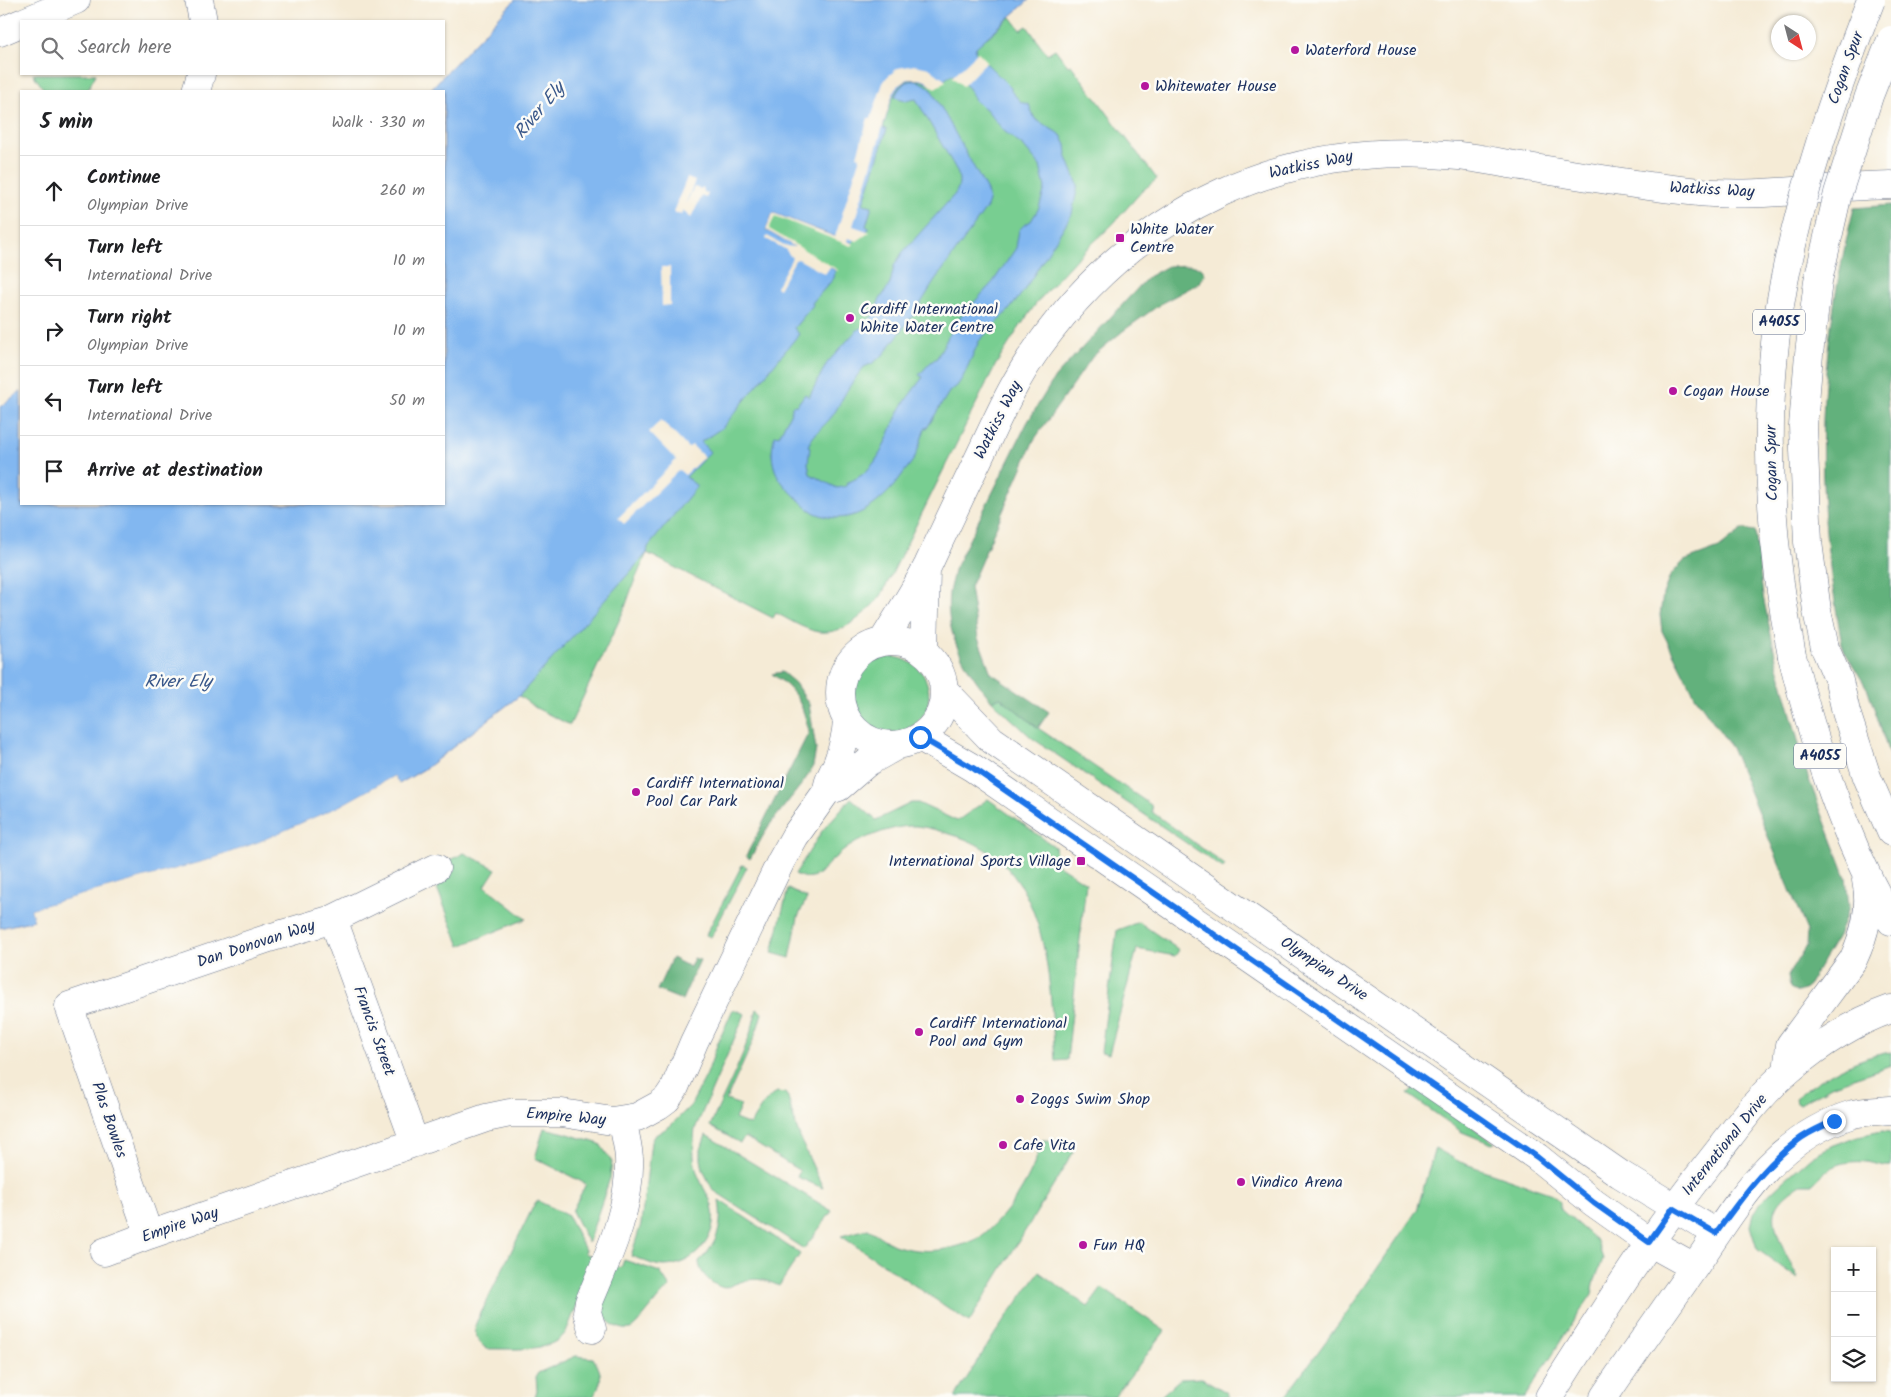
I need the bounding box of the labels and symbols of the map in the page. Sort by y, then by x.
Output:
north arrow [1771,15,1816,60]
street label: Cogan Spur [1821,26,1871,108]
place label: Waterford House [1305,38,1416,63]
marker: Waterford House [1289,44,1301,56]
water label: River Ely [507,74,574,146]
place label: Whitewater House [1155,74,1276,99]
marker: Whitewater House [1139,80,1151,92]
street label: Watkiss Way [1267,144,1356,186]
street label: Watkiss Way [1669,175,1756,205]
place label: White Water Centre [1130,217,1215,260]
marker: White Water Centre [1114,232,1126,244]
place label: Cardiff International White Water Centre [860,297,998,340]
road number: A4055 [1753,310,1805,334]
marker: Cardiff International White Water Centre [844,312,856,324]
street label: Watkiss Way [968,376,1029,464]
place label: Cogan House [1683,379,1770,404]
marker: Cogan House [1667,385,1679,397]
street label: Cogan Spur [1759,423,1785,501]
water label: River Ely [144,668,214,697]
route start [909,726,932,749]
road number: A4055 [1794,744,1846,768]
place label: Cardiff International Pool Car Park [646,771,784,814]
marker: Cardiff International Pool Car Park [630,786,642,798]
place label: International Sports Village [889,849,1071,874]
marker: International Sports Village [1075,855,1087,867]
street label: Dan Donovan Way [194,913,319,975]
street label: Olympian Drive [1275,930,1373,1008]
street label: Francis Street [346,982,402,1080]
place label: Cardiff International Pool and Gym [929,1011,1067,1054]
marker: Cardiff International Pool and Gym [913,1026,925,1038]
street label: Plas Bowles [84,1078,134,1162]
place label: Zoggs Swim Shop [1030,1087,1150,1112]
street label: International Drive [1676,1088,1774,1202]
marker: Zoggs Swim Shop [1014,1093,1026,1105]
street label: Empire Way [525,1101,607,1133]
route end [1823,1110,1846,1133]
place label: Cafe Vita [1013,1133,1076,1158]
marker: Cafe Vita [997,1139,1009,1151]
place label: Vindico Arena [1251,1170,1343,1195]
marker: Vindico Arena [1235,1176,1247,1188]
street label: Empire Way [138,1200,222,1250]
place label: Fun HQ [1093,1233,1145,1258]
marker: Fun HQ [1077,1239,1089,1251]

